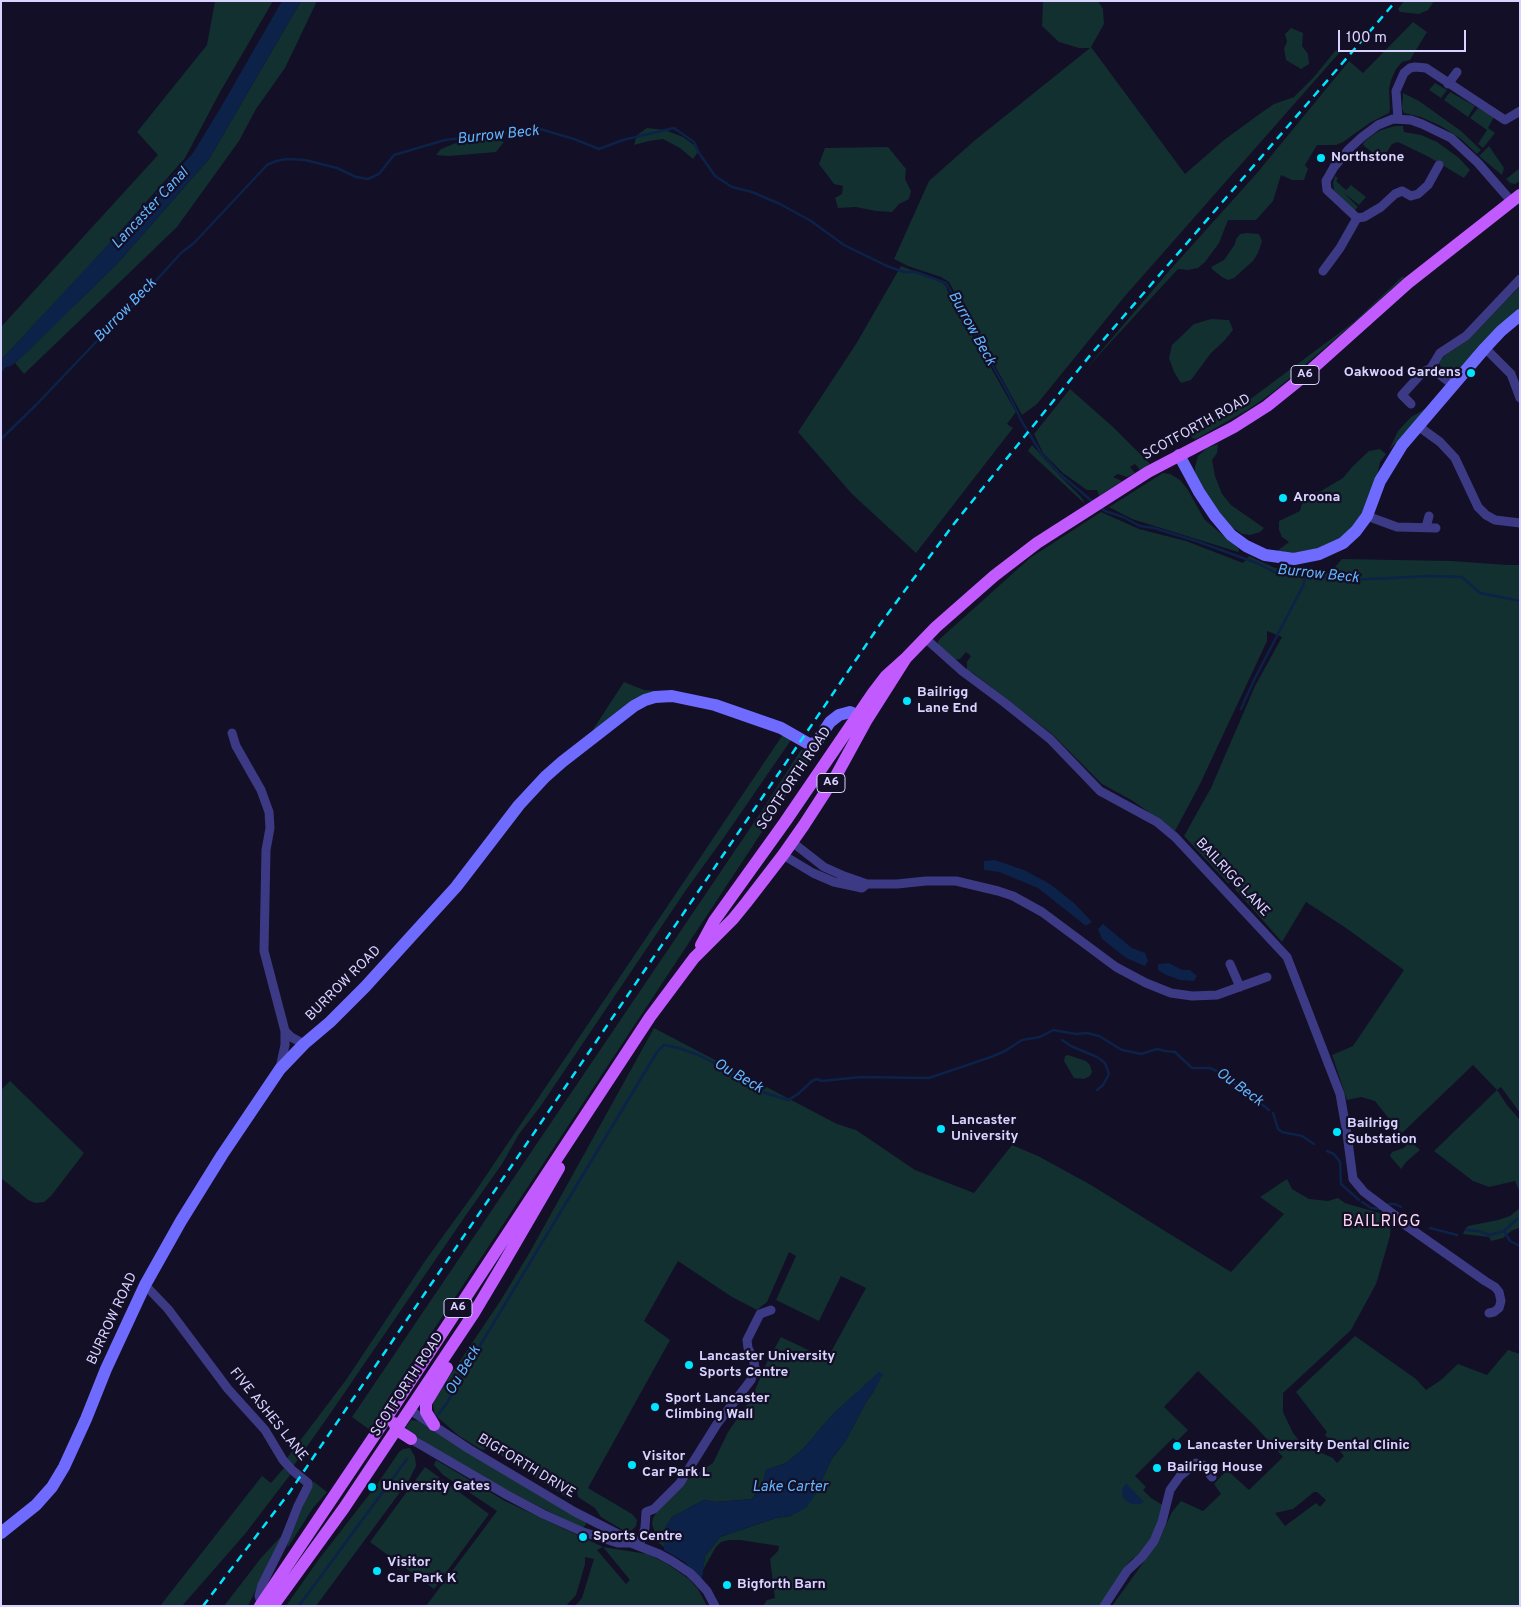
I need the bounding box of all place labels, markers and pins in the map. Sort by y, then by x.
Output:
place label: Northstone [1331,150,1404,166]
marker: Northstone [1315,152,1327,164]
place label: Oakwood Gardens [1344,365,1461,381]
marker: Oakwood Gardens [1465,367,1477,379]
place label: Aroona [1293,490,1340,506]
marker: Aroona [1277,492,1289,504]
place label: Bailrigg Lane End [917,685,978,718]
marker: Bailrigg Lane End [901,695,913,707]
place label: Lancaster University [951,1113,1018,1146]
place label: Bailrigg Substation [1347,1116,1417,1148]
marker: Lancaster University [935,1123,947,1135]
marker: Bailrigg Substation [1331,1126,1343,1138]
place label: Lancaster University Sports Centre [699,1349,835,1381]
marker: Lancaster University Sports Centre [683,1359,695,1371]
place label: Sport Lancaster Climbing Wall [665,1391,770,1424]
marker: Sport Lancaster Climbing Wall [649,1401,661,1413]
place label: Lancaster University Dental Clinic [1187,1438,1410,1454]
marker: Lancaster University Dental Clinic [1171,1440,1183,1452]
place label: Visitor Car Park L [642,1449,710,1481]
marker: Visitor Car Park L [626,1459,638,1471]
place label: Bailrigg House [1167,1460,1263,1476]
marker: Bailrigg House [1151,1462,1163,1474]
place label: University Gates [382,1479,490,1495]
marker: University Gates [366,1481,378,1493]
place label: Sports Centre [593,1529,682,1545]
marker: Sports Centre [577,1531,589,1543]
place label: Visitor Car Park K [387,1555,457,1588]
marker: Visitor Car Park K [371,1565,383,1577]
place label: Bigforth Barn [737,1577,826,1593]
marker: Bigforth Barn [721,1579,733,1591]

